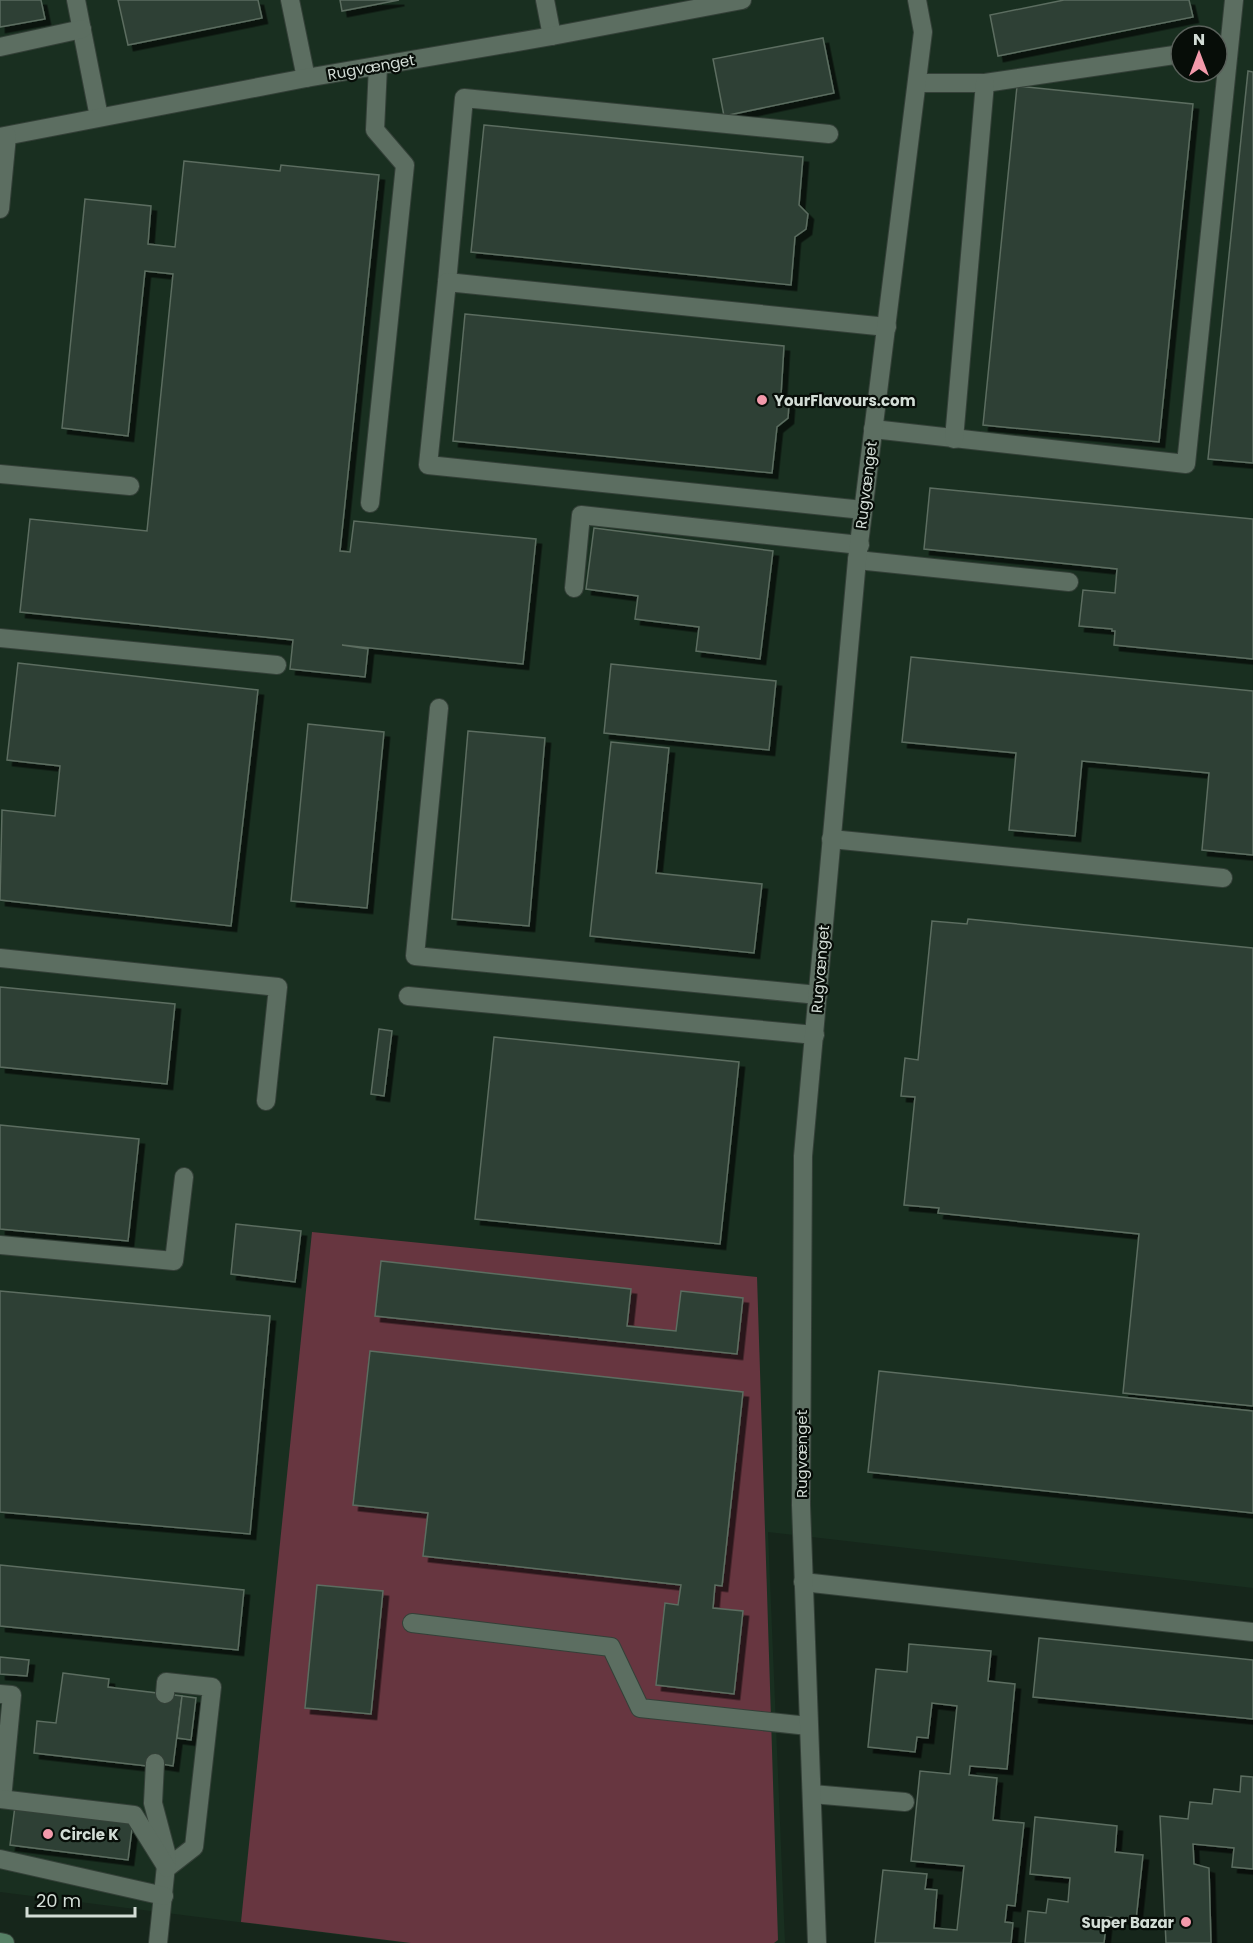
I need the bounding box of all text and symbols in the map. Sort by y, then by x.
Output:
north arrow [1169,24,1229,84]
text: N [1193,28,1205,51]
street label: Rugvænget [326,49,416,85]
place label: YourFlavours.com [774,390,916,411]
marker: YourFlavours.com [755,393,769,407]
street label: Rugvænget [850,440,882,530]
street label: Rugvænget [806,924,834,1014]
street label: Rugvænget [791,1410,812,1498]
place label: Circle K [60,1824,119,1845]
marker: Circle K [41,1827,55,1841]
scale bar [27,1880,135,1918]
text: 20 m [36,1888,81,1913]
place label: Super Bazar [1082,1912,1175,1933]
marker: Super Bazar [1179,1915,1193,1929]

